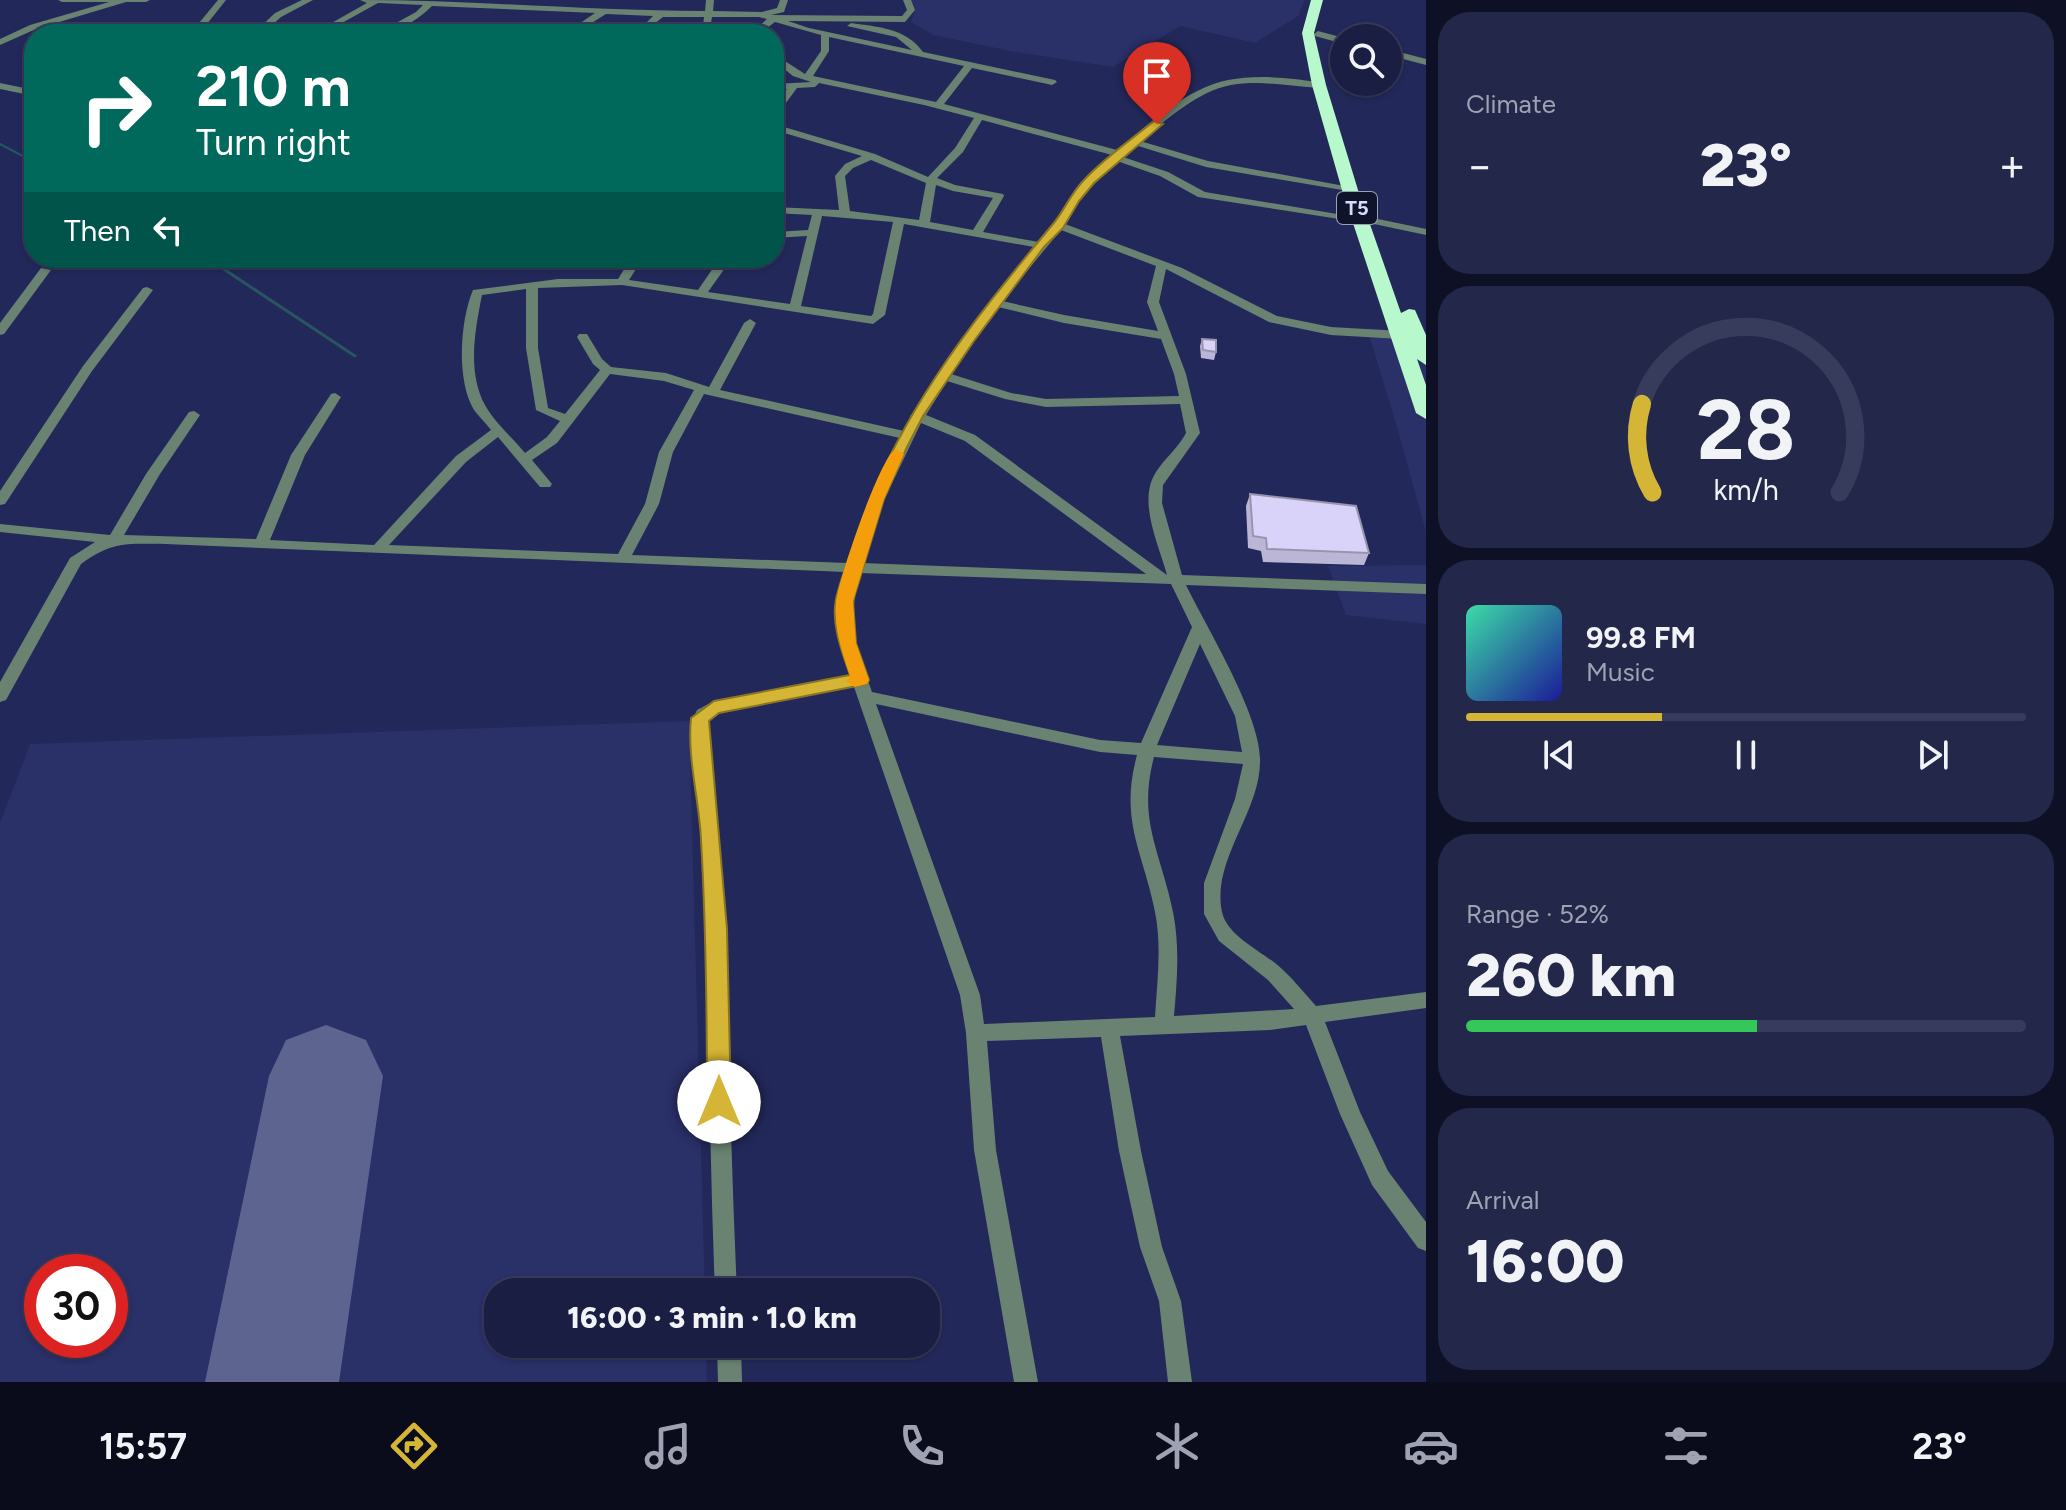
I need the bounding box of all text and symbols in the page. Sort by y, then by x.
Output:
map controls [1330,24,1402,96]
button: search [1330,24,1402,96]
pin [1123,42,1191,124]
text: 210 m [196,53,351,120]
icon: arrive [1135,54,1179,98]
icon: right [64,56,168,160]
text: Climate [1466,88,1556,120]
text: Turn right [196,121,351,164]
text: 23° [1700,129,1792,201]
text: − [1466,139,1493,192]
text: + [1999,139,2026,192]
road number: T5 [1337,192,1377,224]
icon: left [146,208,190,252]
text: Then [64,212,130,249]
text: 28 [1696,380,1796,480]
text: km/h [1713,473,1779,507]
text: 99.8 FM [1586,619,1696,656]
text: Music [1586,656,1655,688]
icon: previous [1537,733,1581,777]
icon: pause [1724,733,1768,777]
icon: next [1911,733,1955,777]
text: Range · 52% [1466,898,1609,930]
text: 260 km [1466,939,1676,1011]
position arrow [677,1060,761,1144]
text: Arrival [1466,1184,1539,1216]
text: 16:00 [1466,1225,1624,1297]
speed limit sign: 30 [24,1254,128,1358]
text: 16:00 · 3 min · 1.0 km [567,1299,857,1336]
icon: directions [386,1418,442,1474]
icon: music [640,1418,696,1474]
icon: phone [894,1418,950,1474]
icon: climate [1149,1418,1205,1474]
icon: car [1403,1418,1459,1474]
icon: filters [1658,1418,1714,1474]
text: 15:57 [99,1425,187,1468]
text: 23° [1912,1425,1967,1468]

